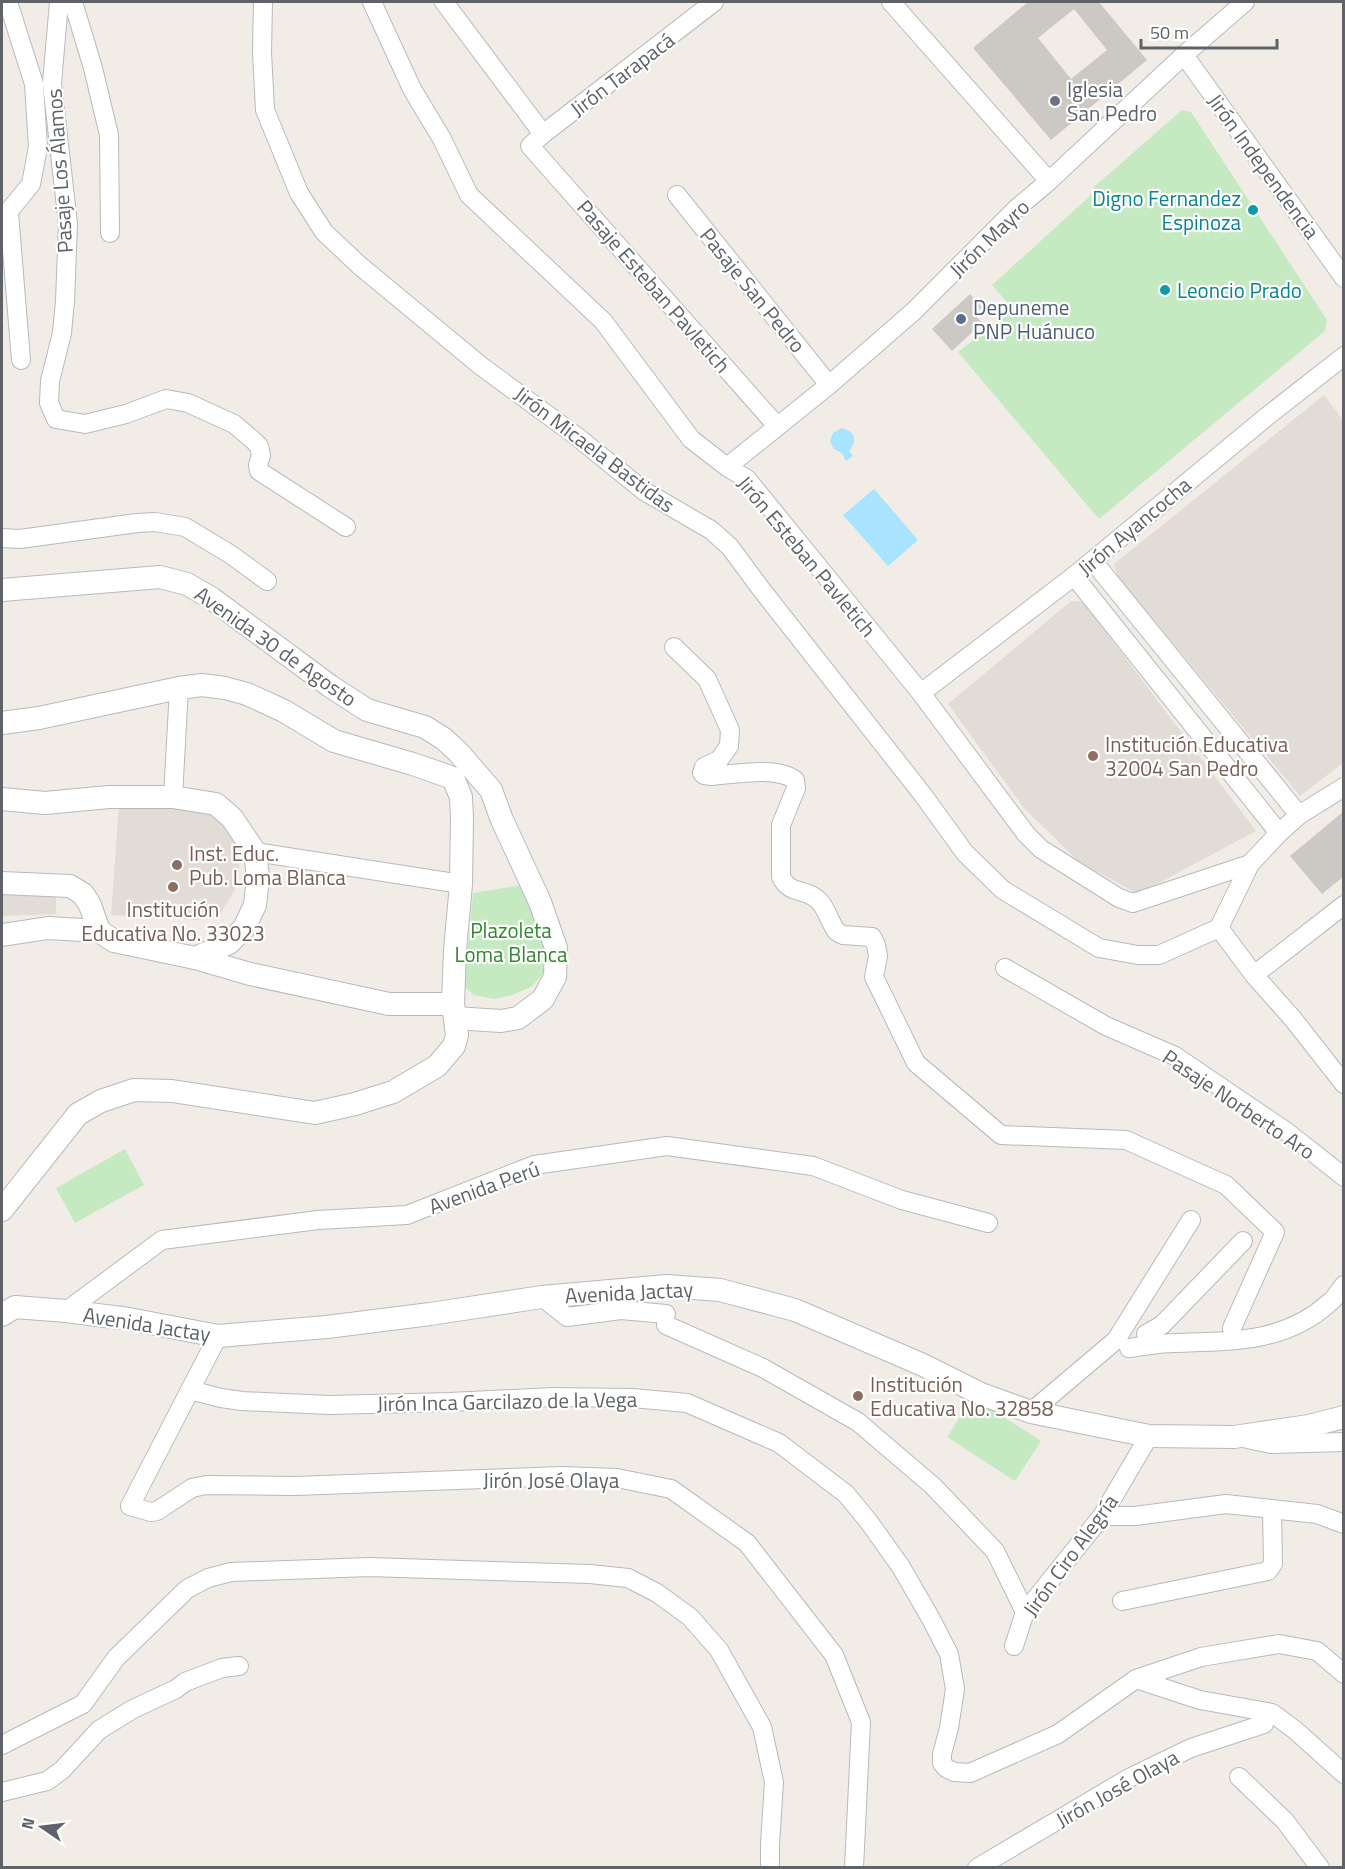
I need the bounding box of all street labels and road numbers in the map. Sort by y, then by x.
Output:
street label: Jirón Tarapacá [563,24,681,124]
street label: Jirón Independencia [1200,87,1328,246]
street label: Pasaje Los Álamos [37,88,81,254]
street label: Jirón Mayro [942,191,1036,285]
street label: Pasaje Esteban Pavletich [570,192,738,380]
street label: Pasaje San Pedro [692,220,814,360]
street label: Jirón Micaela Bastidas [508,378,682,520]
street label: Jirón Esteban Pavletich [730,468,884,644]
street label: Jirón Ayancocha [1070,469,1198,583]
street label: Avenida 30 de Agosto [188,578,364,714]
street label: Pasaje Norberto Aro [1156,1041,1322,1167]
street label: Avenida Perú [424,1152,544,1222]
street label: Avenida Jactay [564,1273,694,1311]
street label: Avenida Jactay [81,1298,213,1350]
street label: Jirón Inca Garcilazo de la Vega [377,1383,638,1419]
street label: Jirón José Olaya [483,1464,620,1496]
street label: Jirón Ciro Alegría [1015,1487,1126,1623]
street label: Jirón José Olaya [1050,1741,1185,1835]

